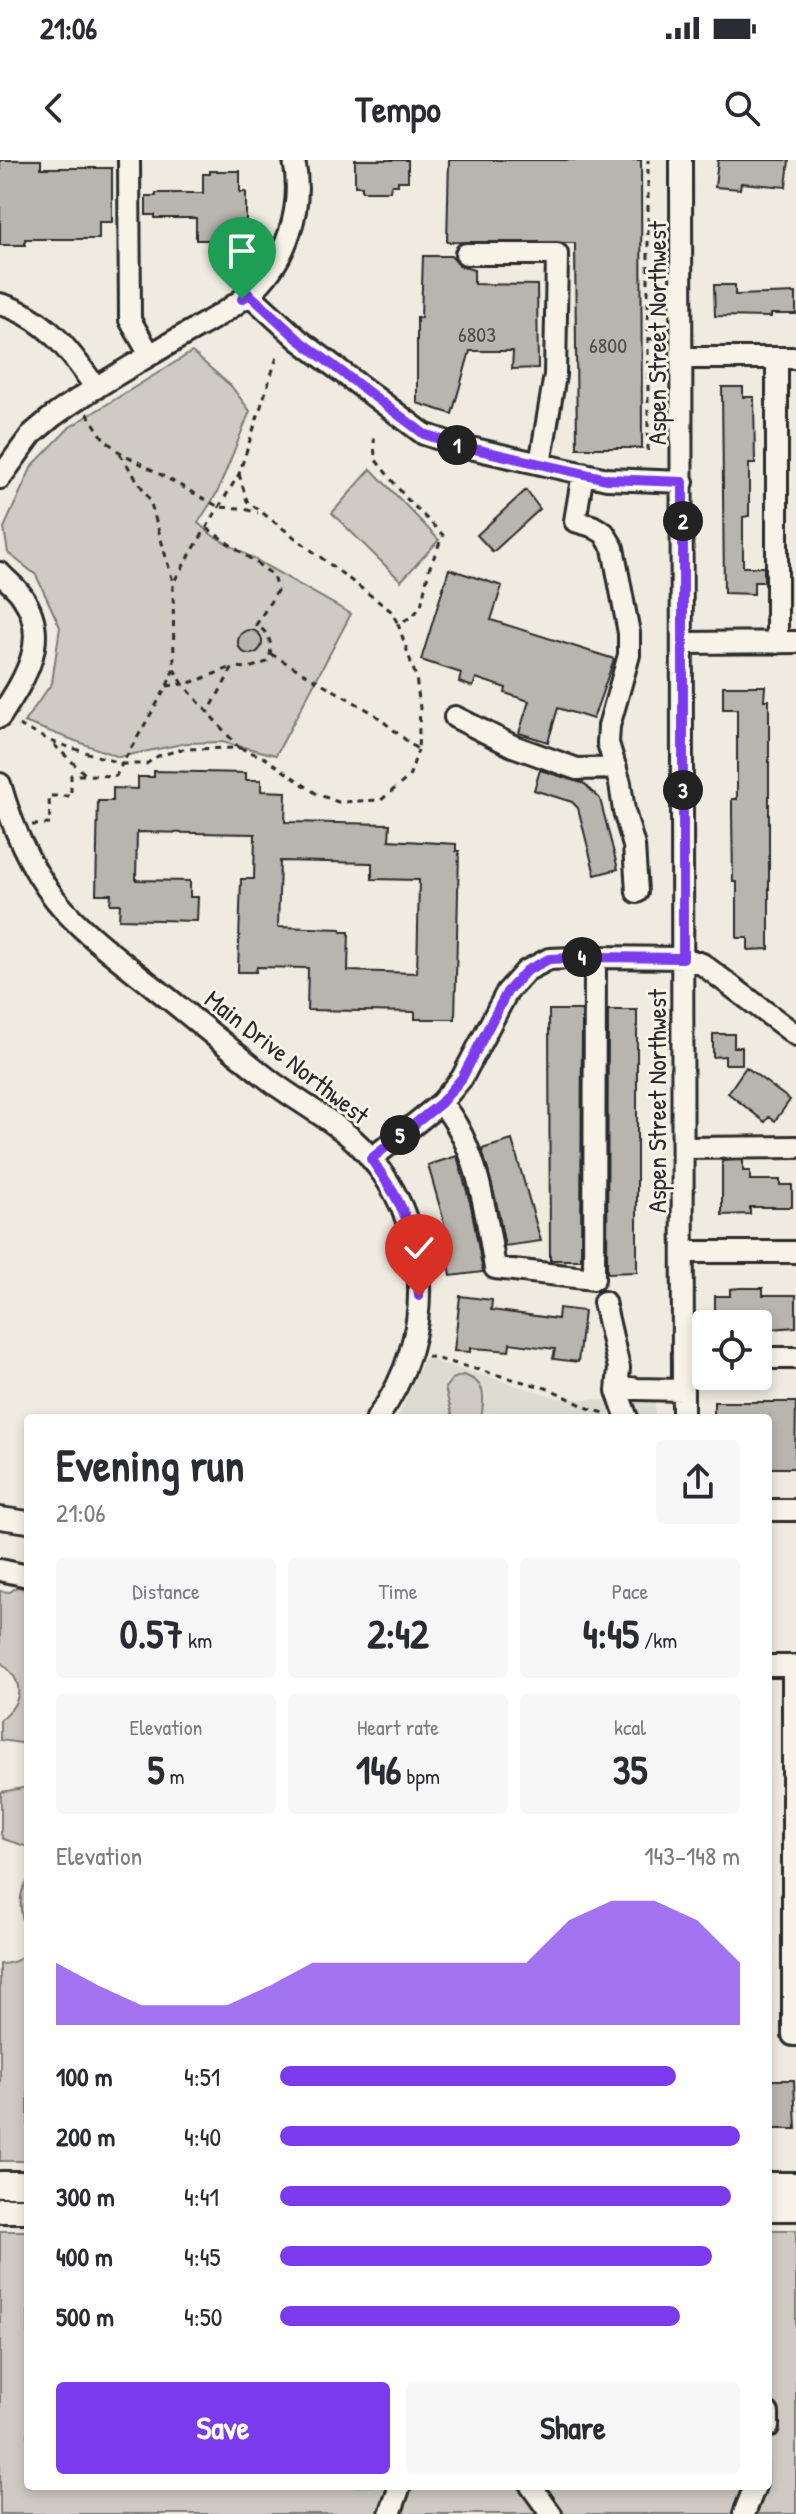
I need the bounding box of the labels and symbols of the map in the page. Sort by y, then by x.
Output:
pin [208,217,276,299]
street label: Aspen Street Northwest [639,220,674,445]
house number: 6803 [458,319,496,349]
house number: 6800 [589,330,627,360]
pin: 1 [437,425,477,465]
pin: 2 [663,501,703,541]
pin: 3 [663,770,703,810]
pin: 4 [562,937,602,977]
street label: Main Drive Northwest [198,981,378,1133]
street label: Aspen Street Northwest [639,988,674,1213]
pin: 5 [380,1115,420,1155]
pin [385,1214,453,1296]

